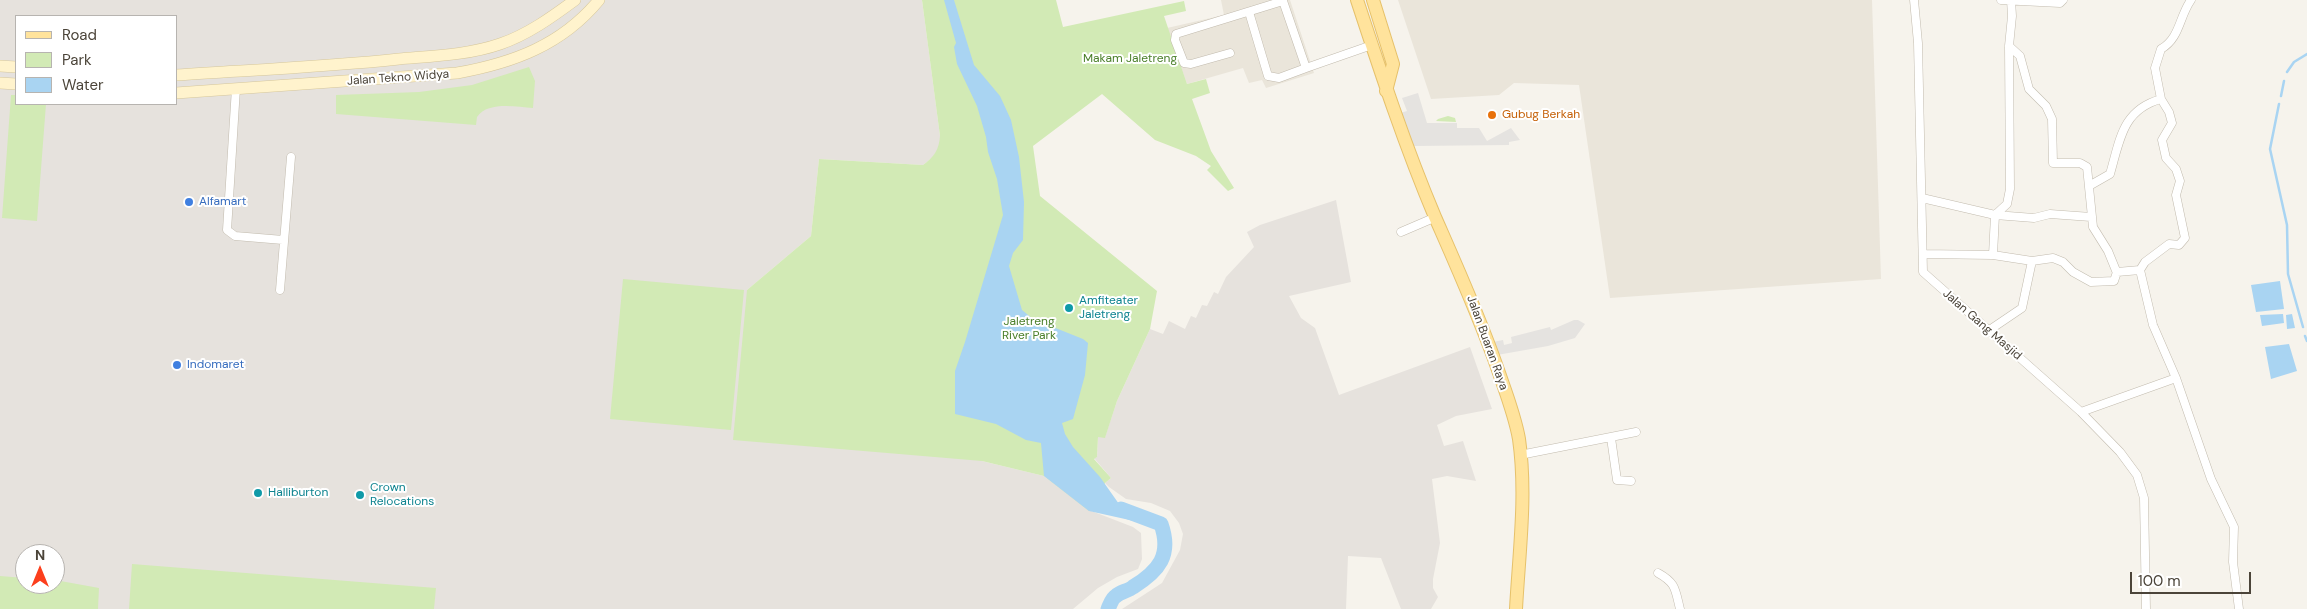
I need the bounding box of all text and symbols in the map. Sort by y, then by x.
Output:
legend [15,15,178,105]
text: Road [62,25,97,45]
text: Park [62,50,92,70]
park label: Makam Jaletreng [1083,52,1177,66]
street label: Jalan Tekno Widya [346,67,450,89]
text: Water [62,75,103,95]
place label: Gubug Berkah [1502,108,1580,122]
marker: Gubug Berkah [1486,109,1498,121]
place label: Alfamart [199,195,246,209]
marker: Alfamart [183,196,195,208]
street label: Jalan Gang Masjid [1939,287,2025,363]
place label: Amfiteater Jaletreng [1079,294,1138,322]
street label: Jalan Buaran Raya [1463,294,1511,392]
marker: Amfiteater Jaletreng [1063,302,1075,314]
park label: Jaletreng River Park [1002,315,1056,343]
place label: Indomaret [187,358,244,372]
marker: Indomaret [171,359,183,371]
place label: Crown Relocations [370,481,434,509]
place label: Halliburton [268,486,328,500]
marker: Halliburton [252,487,264,499]
marker: Crown Relocations [354,489,366,501]
north arrow [15,544,65,594]
text: N [35,546,45,564]
scale bar [2132,562,2253,594]
text: 100 m [2138,571,2181,591]

